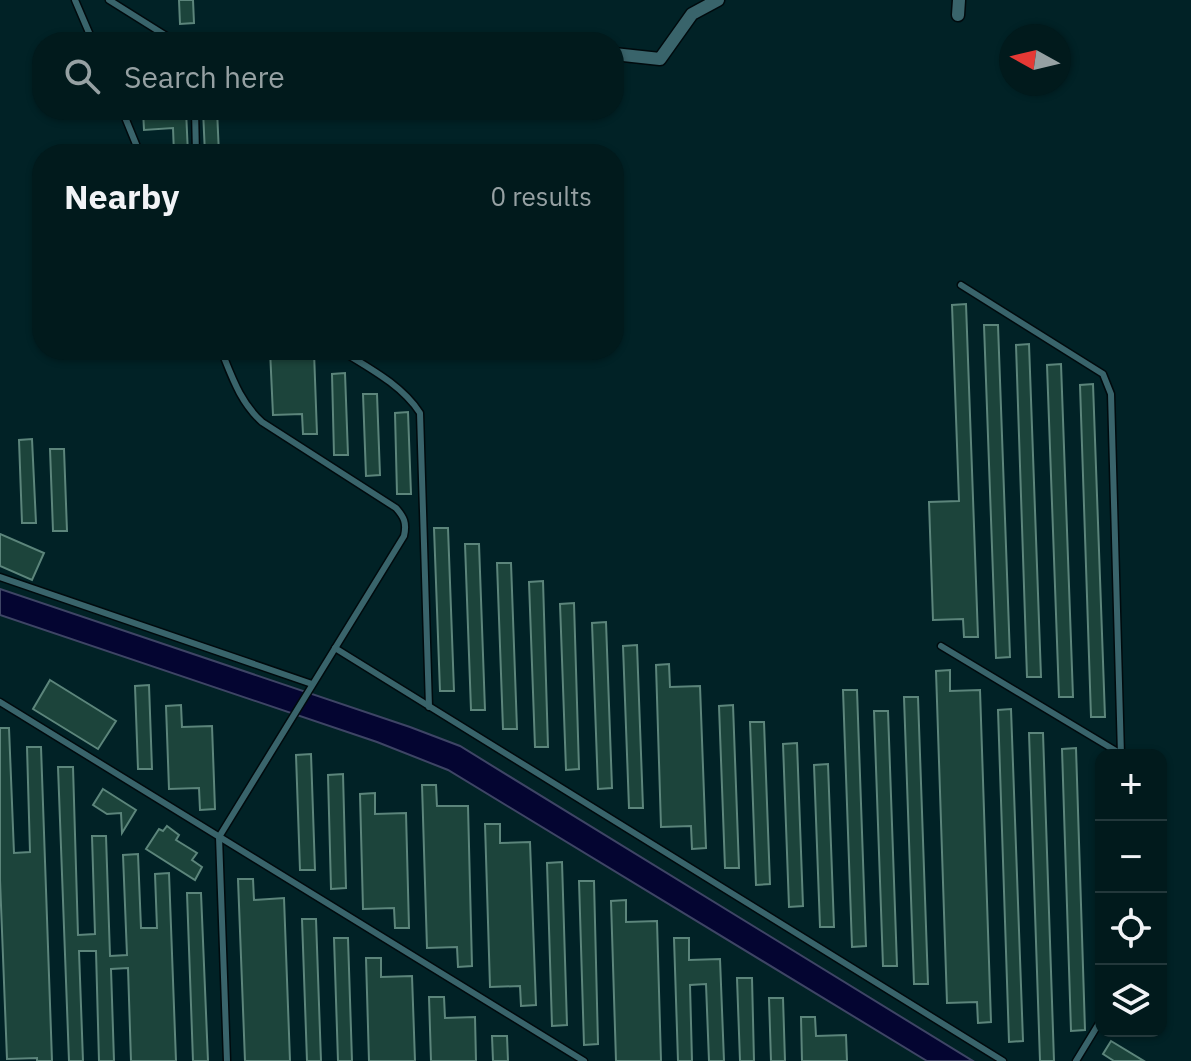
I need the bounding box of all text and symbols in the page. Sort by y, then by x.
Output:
north arrow [999,24,1071,96]
search box [32,32,624,120]
icon: search [60,54,104,98]
text: Search here [124,57,285,96]
text: Nearby [64,174,179,218]
text: 0 results [490,179,592,213]
map controls [1095,749,1167,1037]
button: + [1095,749,1167,821]
button: − [1095,821,1167,893]
button: locate [1095,893,1167,965]
button: layers [1095,965,1167,1037]

